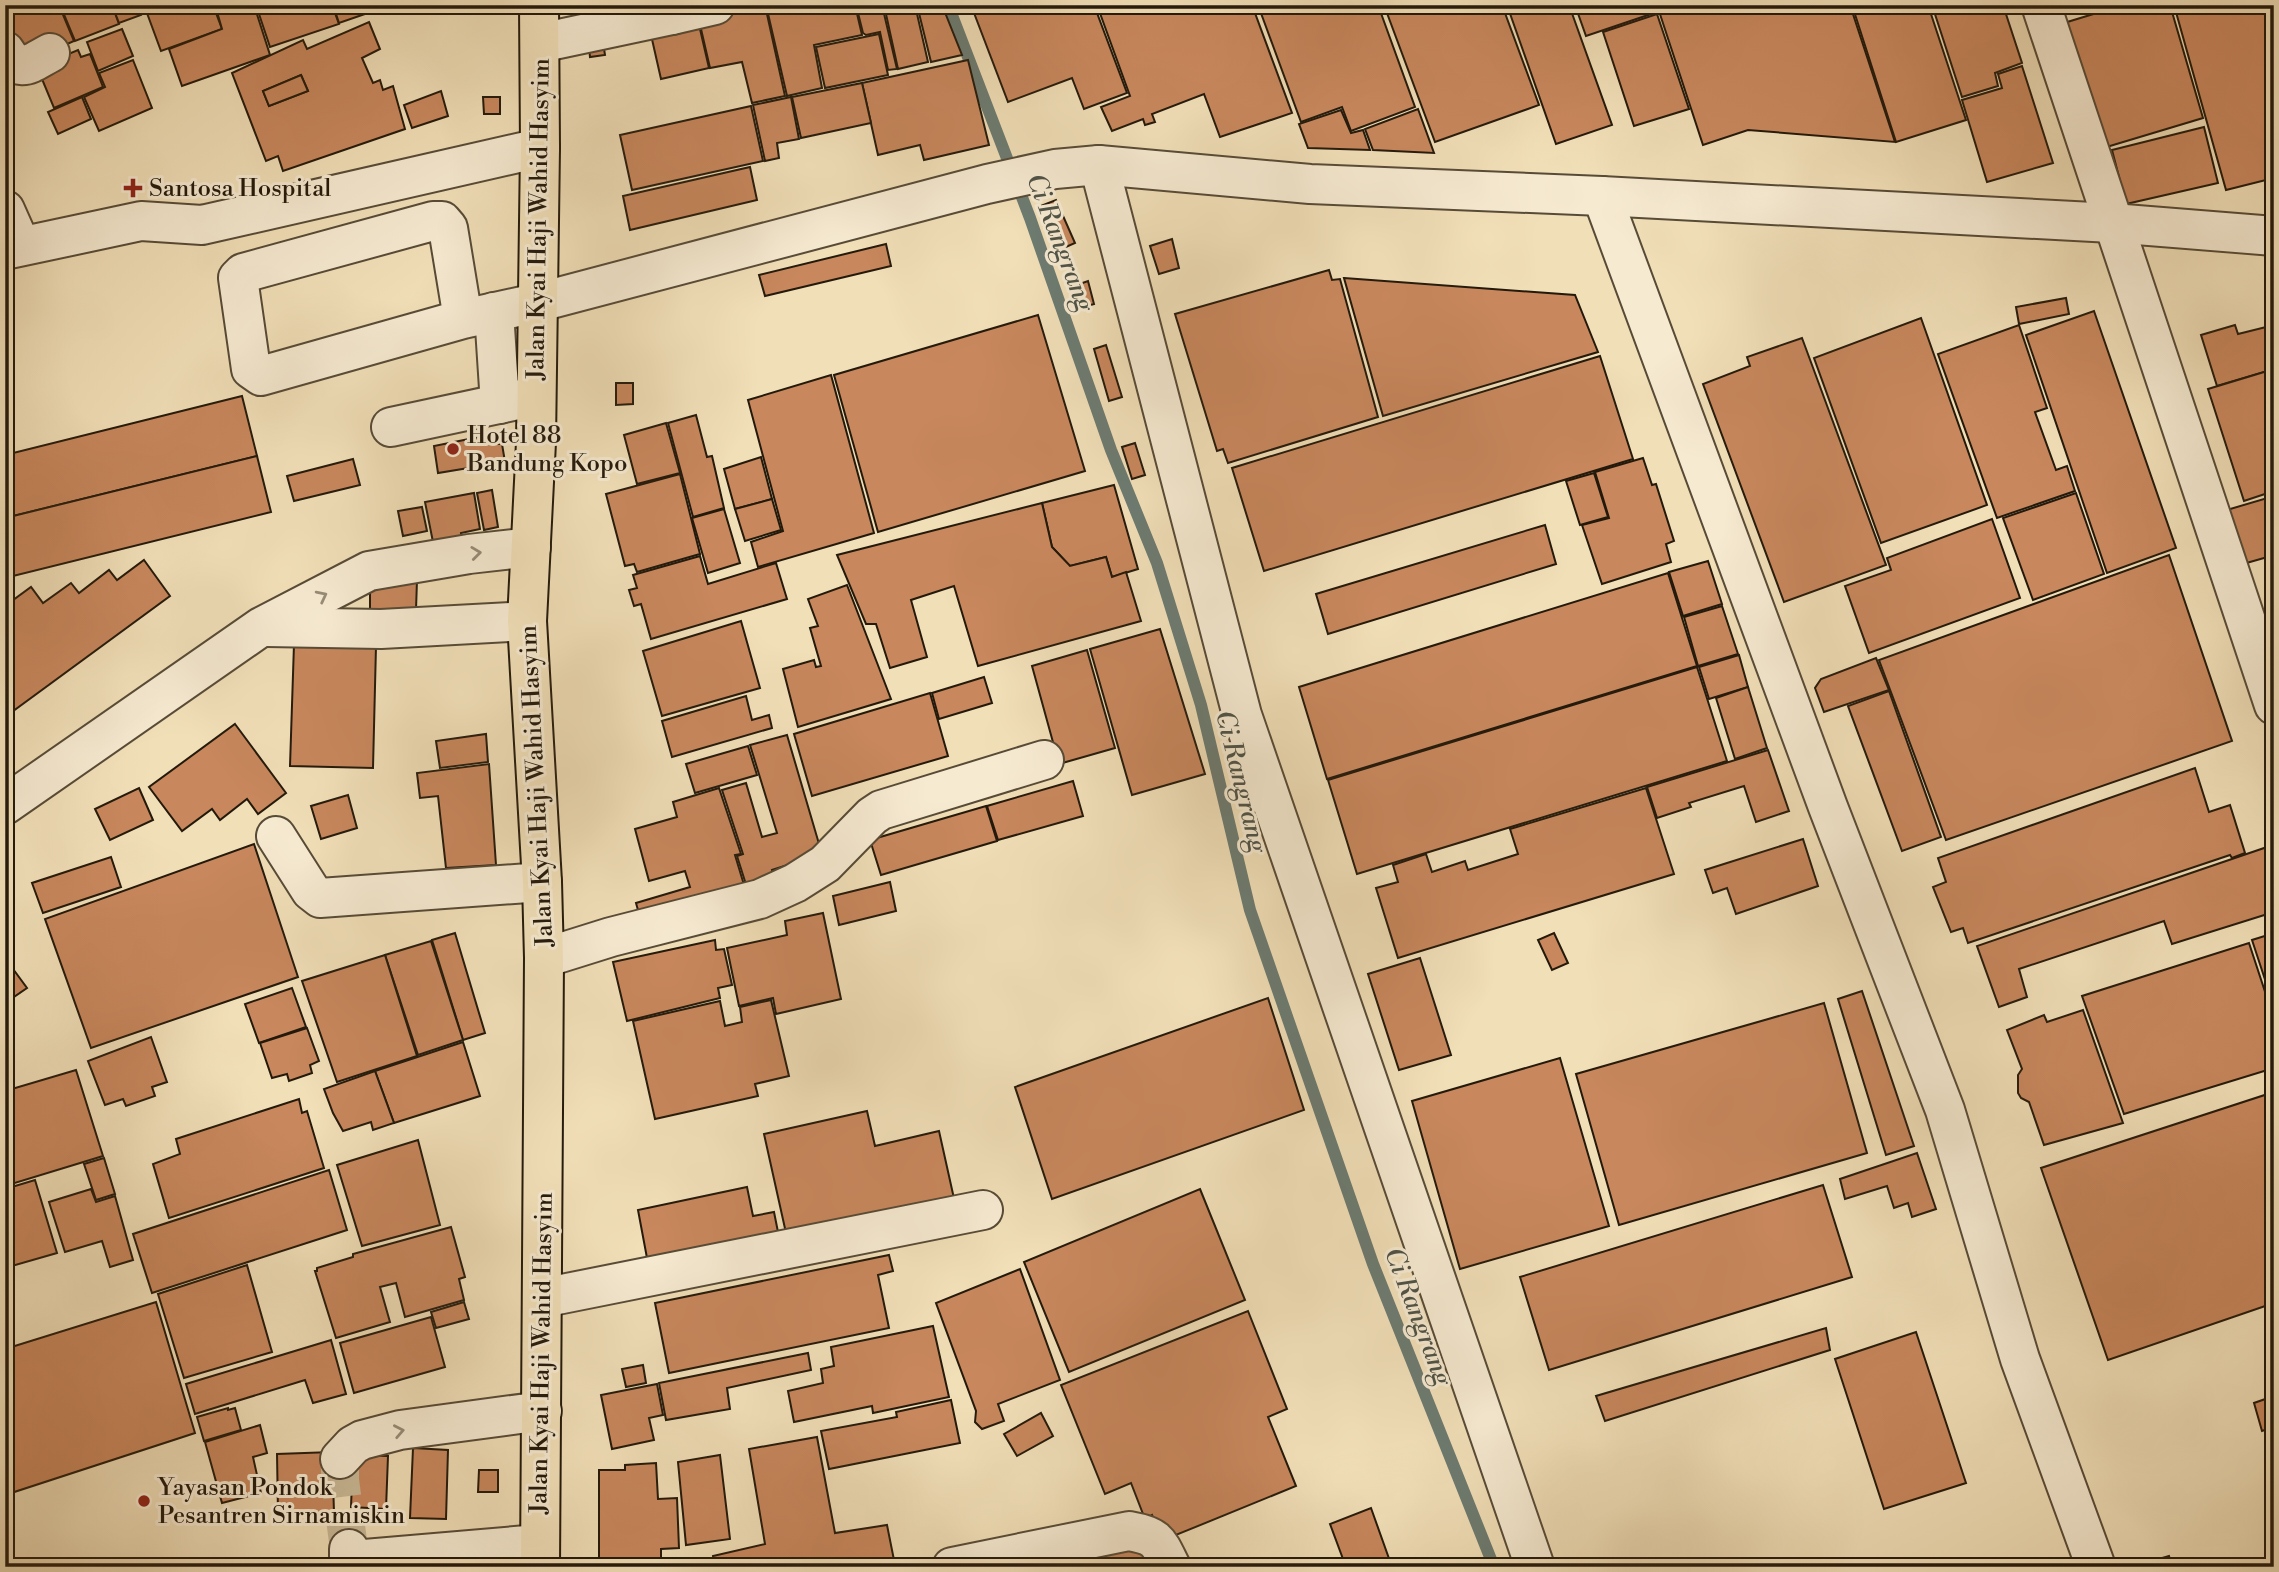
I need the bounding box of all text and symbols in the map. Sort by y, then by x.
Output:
street label: Jalan Kyai Haji Wahid Hasyim [521,58,557,381]
water label: Ci Rangrang [1019,169,1102,317]
place label: Santosa Hospital [149,174,331,204]
marker: Santosa Hospital [123,178,143,198]
place label: Hotel 88 Bandung Kopo [466,421,627,479]
marker: Hotel 88 Bandung Kopo [445,441,461,457]
one-way arrow [470,546,481,561]
one-way arrow [315,590,327,604]
street label: Jalan Kyai Haji Wahid Hasyim [514,624,560,948]
water label: Ci Rangrang [1208,707,1275,857]
street label: Jalan Kyai Haji Wahid Hasyim [524,1192,560,1515]
water label: Ci Rangrang [1377,1243,1460,1391]
one-way arrow [393,1425,405,1440]
place label: Yayasan Pondok Pesantren Sirnamiskin [156,1473,405,1531]
marker: Yayasan Pondok Pesantren Sirnamiskin [136,1493,152,1509]

